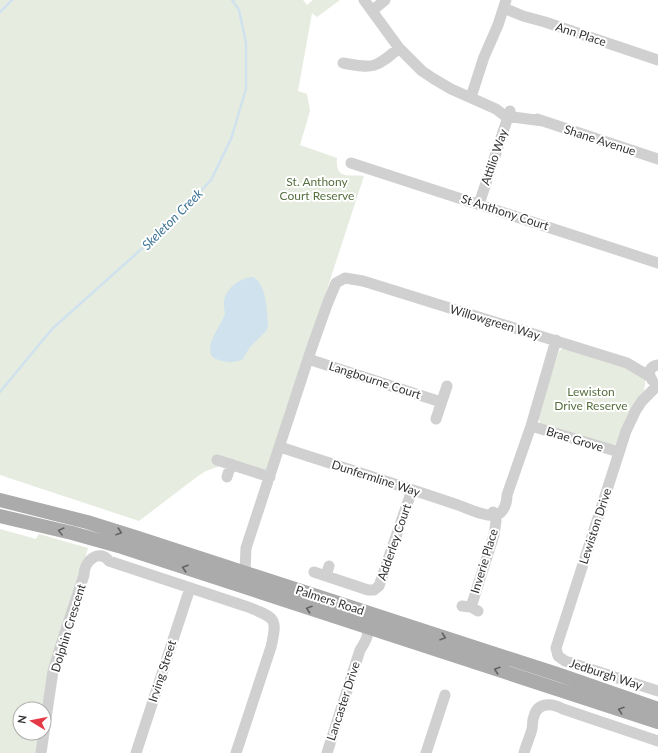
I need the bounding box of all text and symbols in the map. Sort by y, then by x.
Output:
street label: Ann Place [554,19,608,49]
street label: Shane Avenue [562,121,638,159]
street label: Attilio Way [477,126,511,187]
park label: St. Anthony Court Reserve [280,174,354,203]
water label: Skeleton Creek [138,185,206,253]
street label: St Anthony Court [459,191,551,233]
street label: Willowgreen Way [448,301,543,343]
street label: Langbourne Court [327,358,424,402]
park label: Lewiston Drive Reserve [554,384,628,413]
street label: Brae Grove [545,423,605,455]
street label: Dunfermline Way [330,457,423,500]
street label: Lewiston Drive [576,486,614,566]
street label: Adderley Court [374,501,414,582]
one-way arrow [58,527,64,535]
one-way arrow [115,527,122,535]
street label: Inverie Place [467,527,501,595]
one-way arrow [182,564,189,573]
street label: Dolphin Crescent [47,582,89,674]
street label: Palmers Road [294,582,366,618]
one-way arrow [306,605,313,613]
one-way arrow [439,632,446,641]
street label: Irving Street [145,637,179,704]
street label: Jedburgh Way [568,655,645,693]
street label: Lancaster Drive [323,660,363,742]
one-way arrow [494,666,501,675]
north arrow [12,701,52,741]
one-way arrow [618,706,625,715]
text: N [15,714,29,724]

